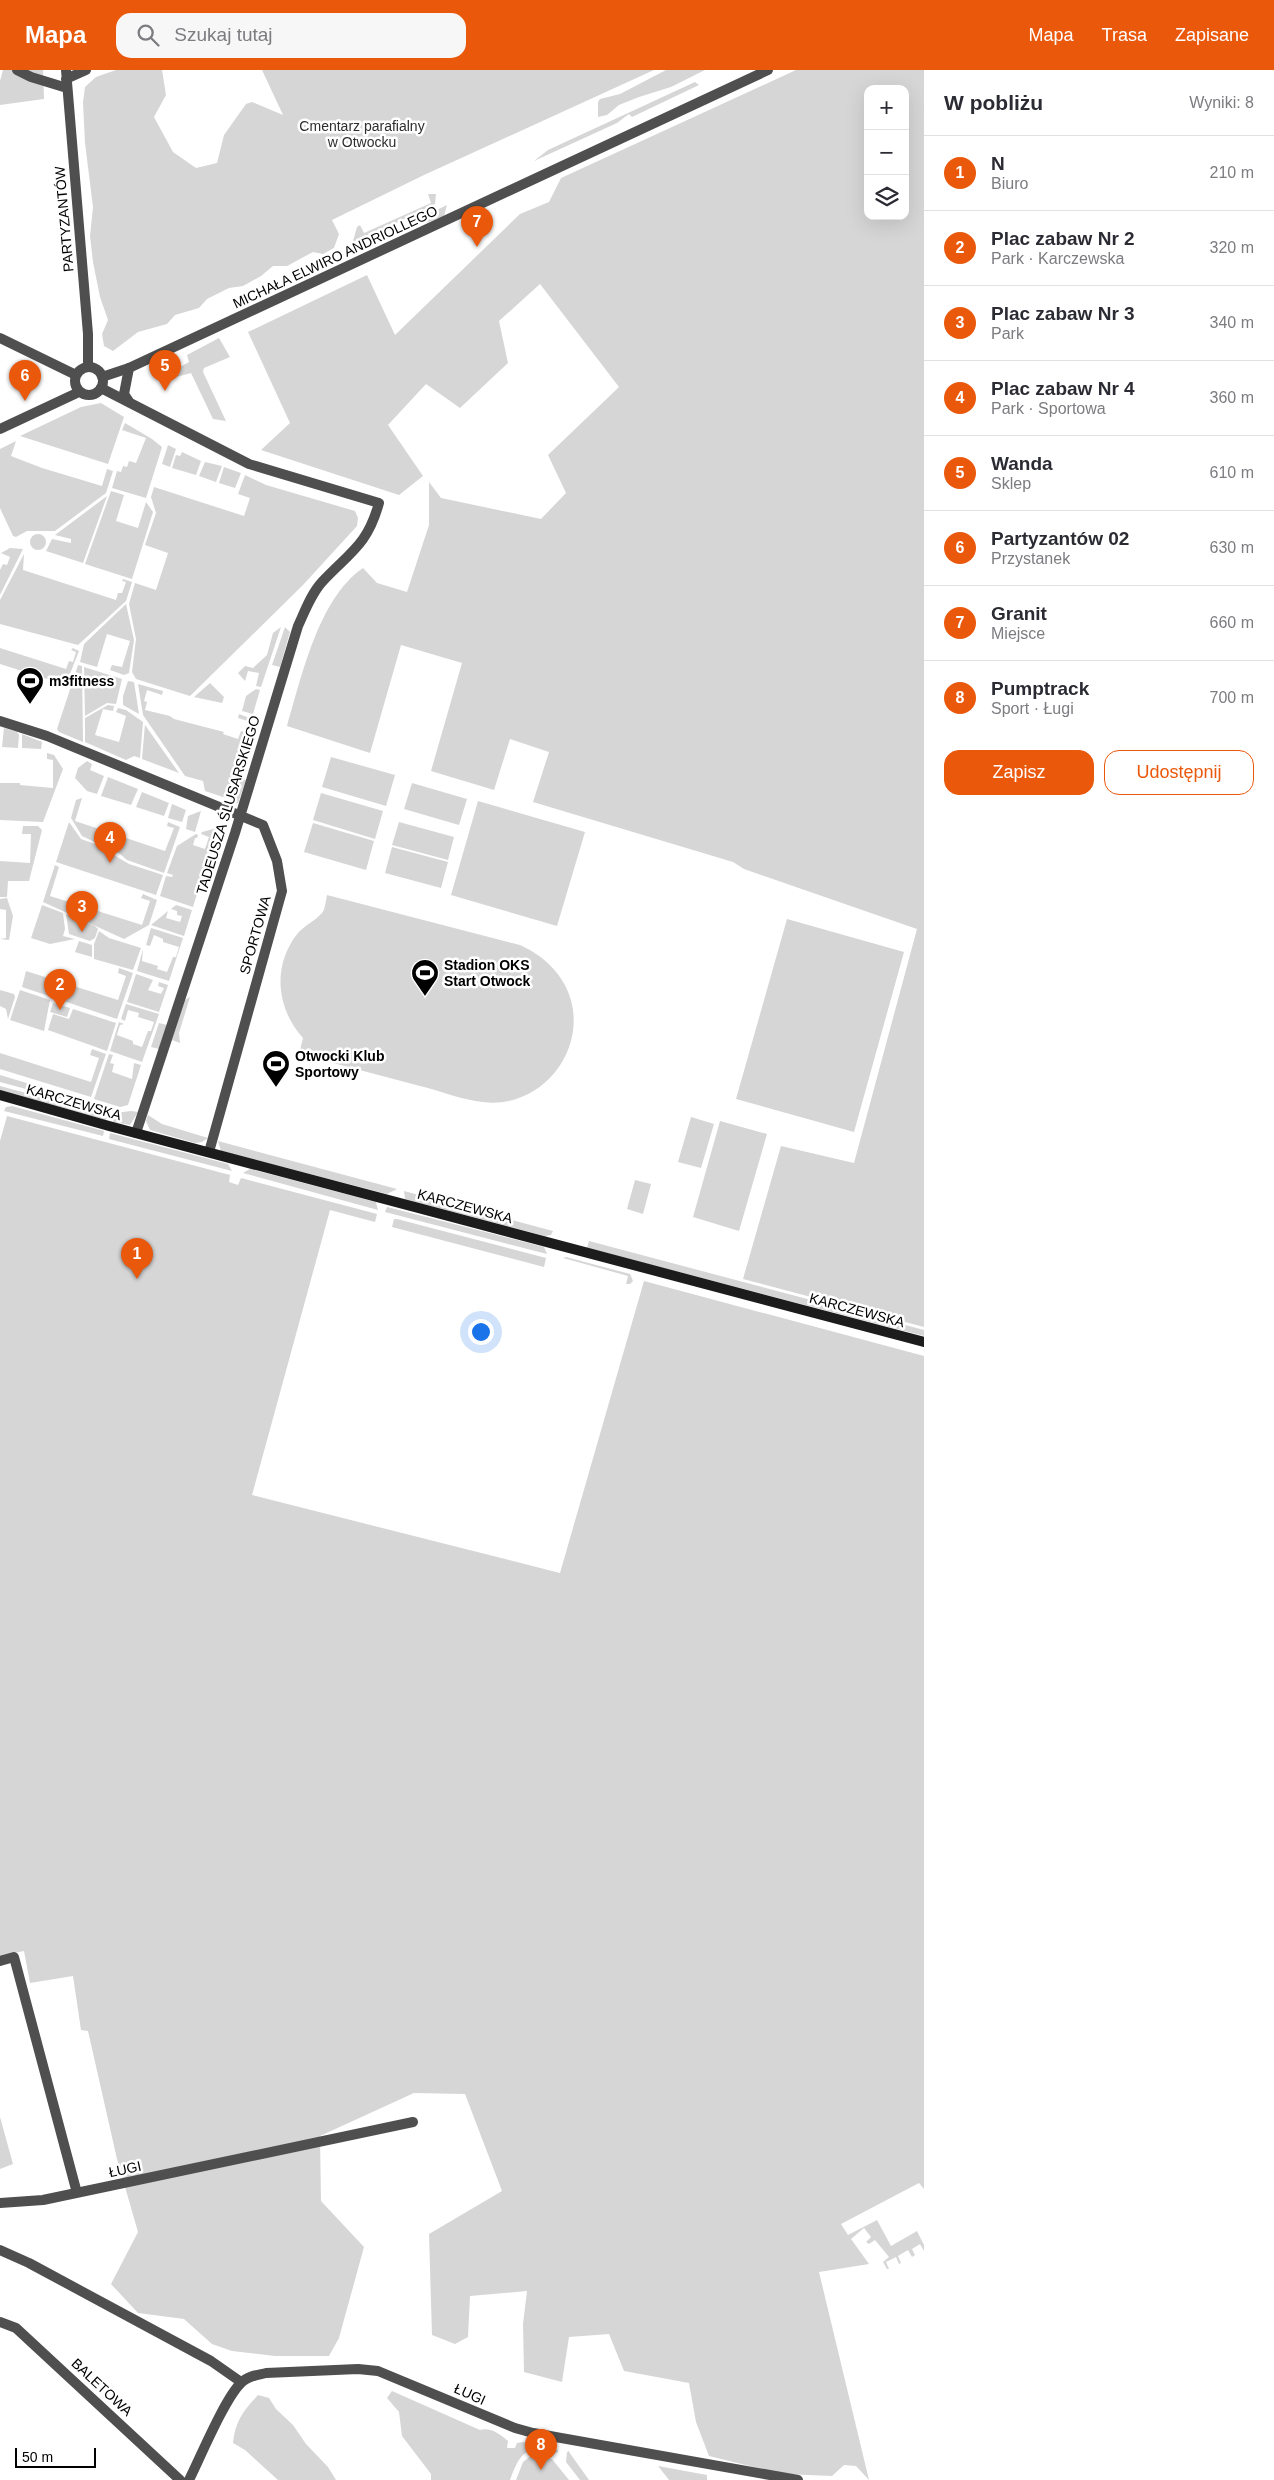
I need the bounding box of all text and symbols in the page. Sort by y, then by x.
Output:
search box [116,13,466,58]
text: Mapa [25,21,86,48]
icon: search [134,21,162,49]
text: Szukaj tutaj [174,24,273,45]
text: Mapa [1029,25,1074,45]
text: Trasa [1102,25,1147,45]
text: Zapisane [1175,25,1249,45]
map controls [864,85,909,220]
button: + [864,85,909,130]
text: W pobliżu [944,91,1043,114]
text: Wyniki: 8 [1189,94,1254,111]
park label: Cmentarz parafialny w Otwocku [299,118,425,150]
button: − [864,130,909,175]
text: N [991,153,1005,174]
text: 1 [956,164,964,181]
text: 210 m [1210,164,1254,181]
street label: PARTYZANTÓW [51,165,77,273]
button: layers [864,175,909,220]
text: Biuro [991,175,1028,192]
street label: MICHAŁA ELWIRO ANDRIOLLEGO [230,202,440,312]
pin: 7 [461,206,493,247]
text: Plac zabaw Nr 2 [991,228,1135,249]
text: 2 [956,239,964,256]
text: 320 m [1210,239,1254,256]
text: Park · Karczewska [991,250,1124,267]
text: Plac zabaw Nr 3 [991,303,1135,324]
text: 3 [956,314,964,331]
text: 340 m [1210,314,1254,331]
text: Park [991,325,1024,342]
pin: 5 [149,350,181,391]
pin: 6 [9,360,41,401]
text: Plac zabaw Nr 4 [991,378,1135,399]
text: 4 [956,389,964,406]
text: 360 m [1210,389,1254,406]
text: Park · Sportowa [991,400,1106,417]
text: Wanda [991,453,1053,474]
text: 5 [956,464,964,481]
text: 610 m [1210,464,1254,481]
text: Sklep [991,475,1031,492]
text: Partyzantów 02 [991,528,1129,549]
text: 6 [956,539,964,556]
text: 630 m [1210,539,1254,556]
text: Przystanek [991,550,1070,567]
text: Granit [991,603,1047,624]
text: 7 [956,614,964,631]
text: 660 m [1210,614,1254,631]
text: Miejsce [991,625,1045,642]
sports icon: m3fitness [15,666,45,705]
place label: m3fitness [49,673,115,689]
text: Pumptrack [991,678,1089,699]
text: 8 [956,689,964,706]
text: 700 m [1210,689,1254,706]
text: Sport · Ługi [991,700,1074,717]
street label: TADEUSZA ŚLUSARSKIEGO [192,713,263,896]
button: Zapisz [944,750,1094,795]
button: Udostępnij [1104,750,1254,795]
pin: 4 [94,822,126,863]
pin: 3 [66,891,98,932]
street label: SPORTOWA [236,893,274,976]
place label: Stadion OKS Start Otwock [444,957,531,989]
sports icon: Stadion OKS Start Otwock [410,958,440,997]
pin: 2 [44,969,76,1010]
place label: Otwocki Klub Sportowy [295,1048,384,1080]
sports icon: Otwocki Klub Sportowy [261,1049,291,1088]
street label: KARCZEWSKA [25,1081,124,1123]
street label: KARCZEWSKA [416,1186,515,1227]
pin: 1 [121,1238,153,1279]
street label: KARCZEWSKA [808,1290,907,1331]
your location [468,1319,494,1345]
street label: ŁUGI [107,2158,143,2180]
street label: BALETOWA [68,2355,136,2420]
street label: ŁUGI [452,2380,488,2408]
pin: 8 [525,2429,557,2470]
scale bar [15,2445,96,2468]
text: 50 m [22,2449,53,2465]

